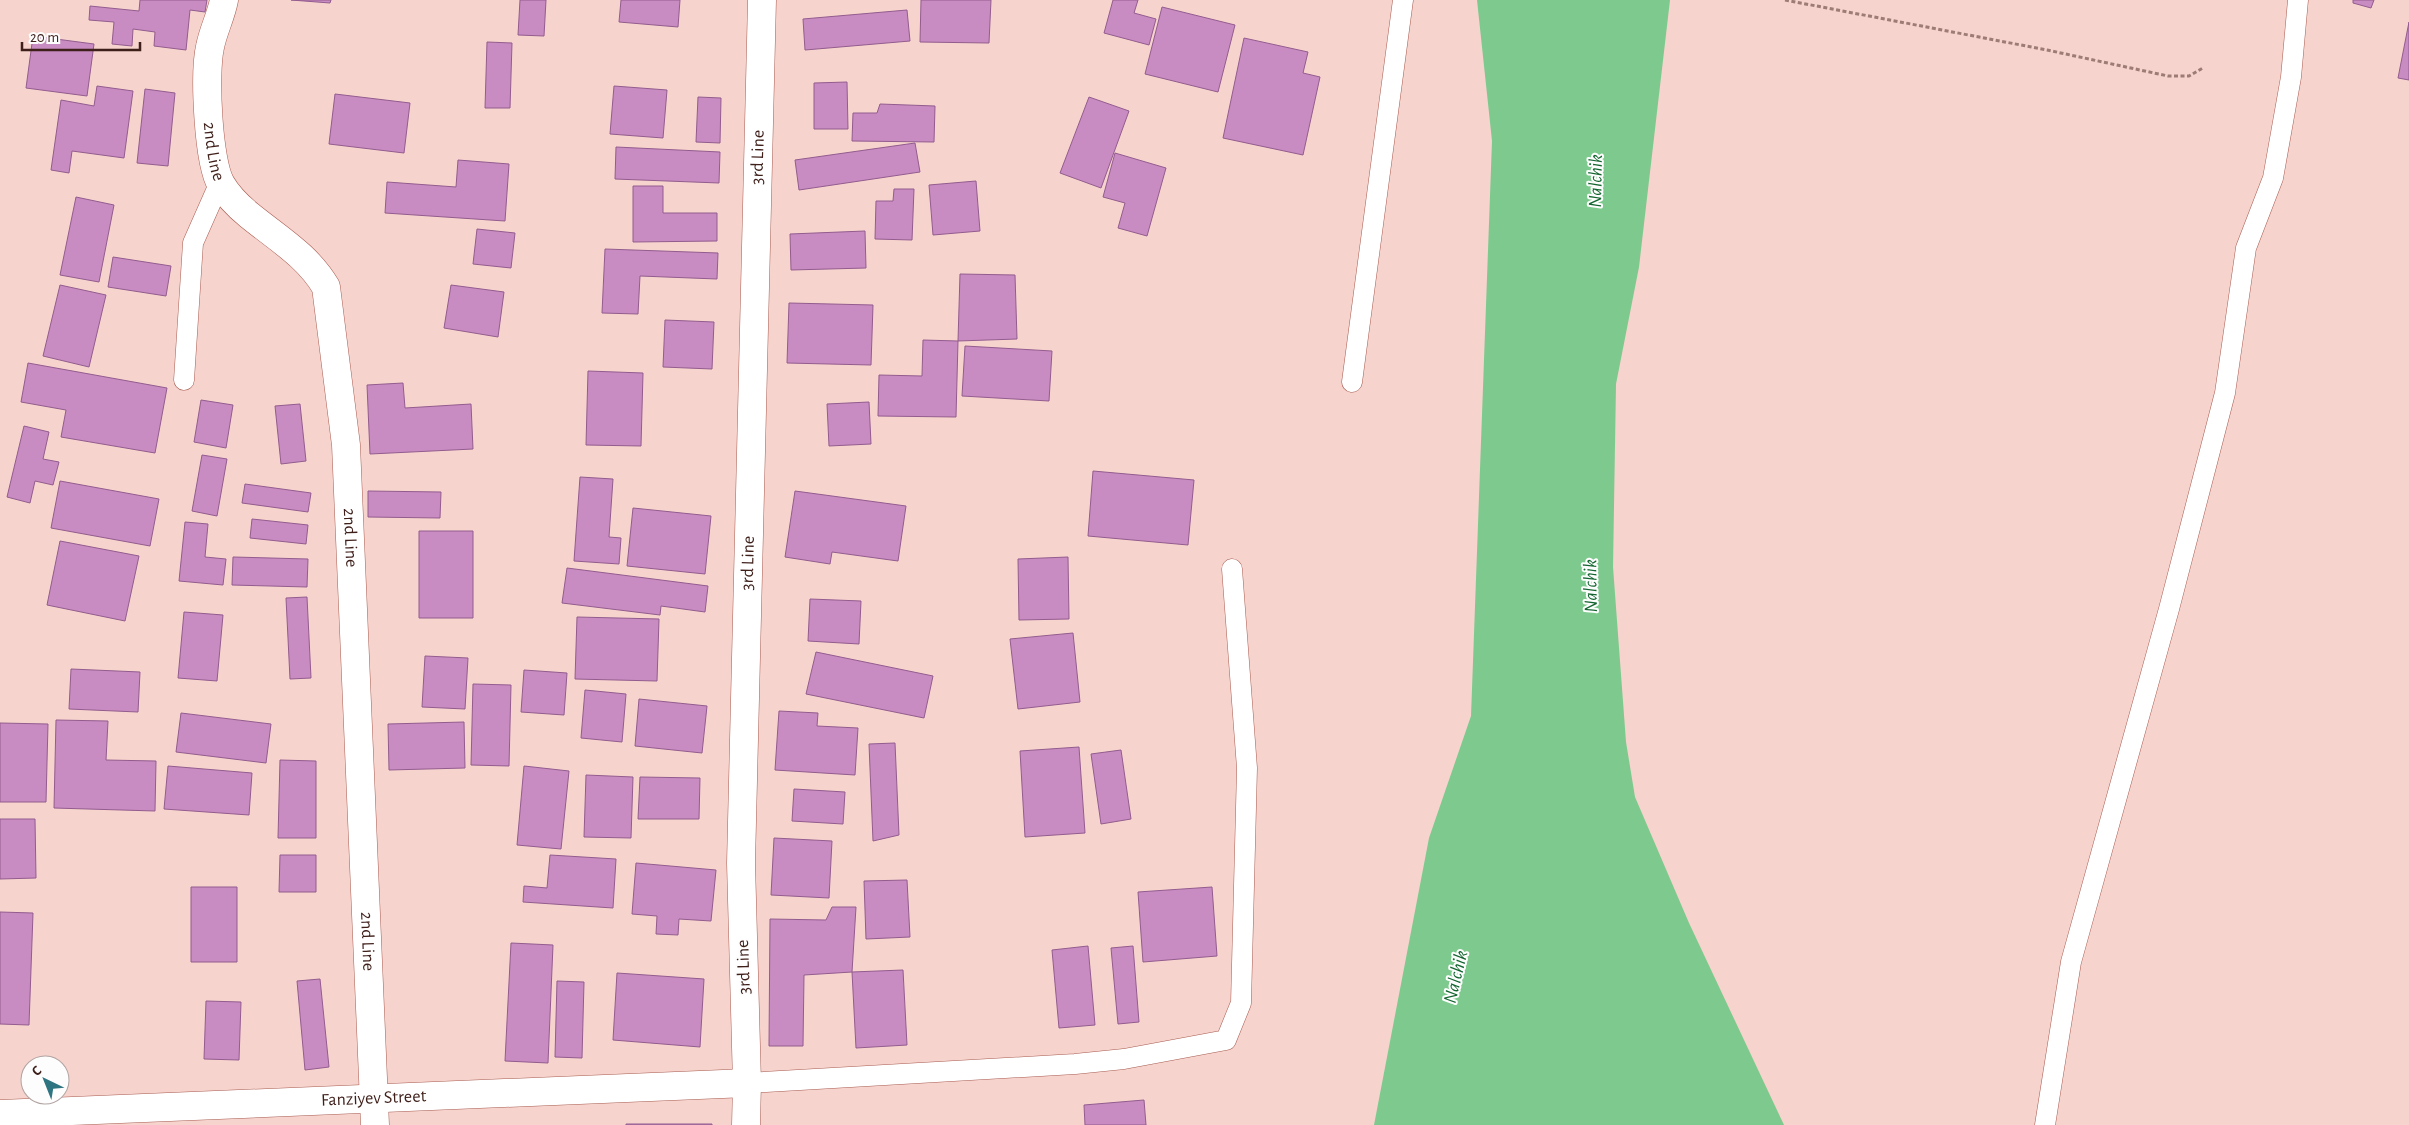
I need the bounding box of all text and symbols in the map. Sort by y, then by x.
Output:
scale bar [22,20,140,52]
text: 20 m [30,30,59,45]
street label: 2nd Line [200,121,228,183]
street label: 3rd Line [749,130,768,185]
water label: Nalchik [1586,154,1606,208]
street label: 2nd Line [340,508,360,568]
street label: 3rd Line [739,535,758,591]
water label: Nalchik [1581,559,1601,613]
street label: 2nd Line [357,911,377,971]
street label: 3rd Line [734,939,754,995]
water label: Nalchik [1441,949,1471,1005]
north arrow [20,1055,70,1105]
text: С [29,1063,45,1079]
street label: Fanziyev Street [321,1087,427,1110]

